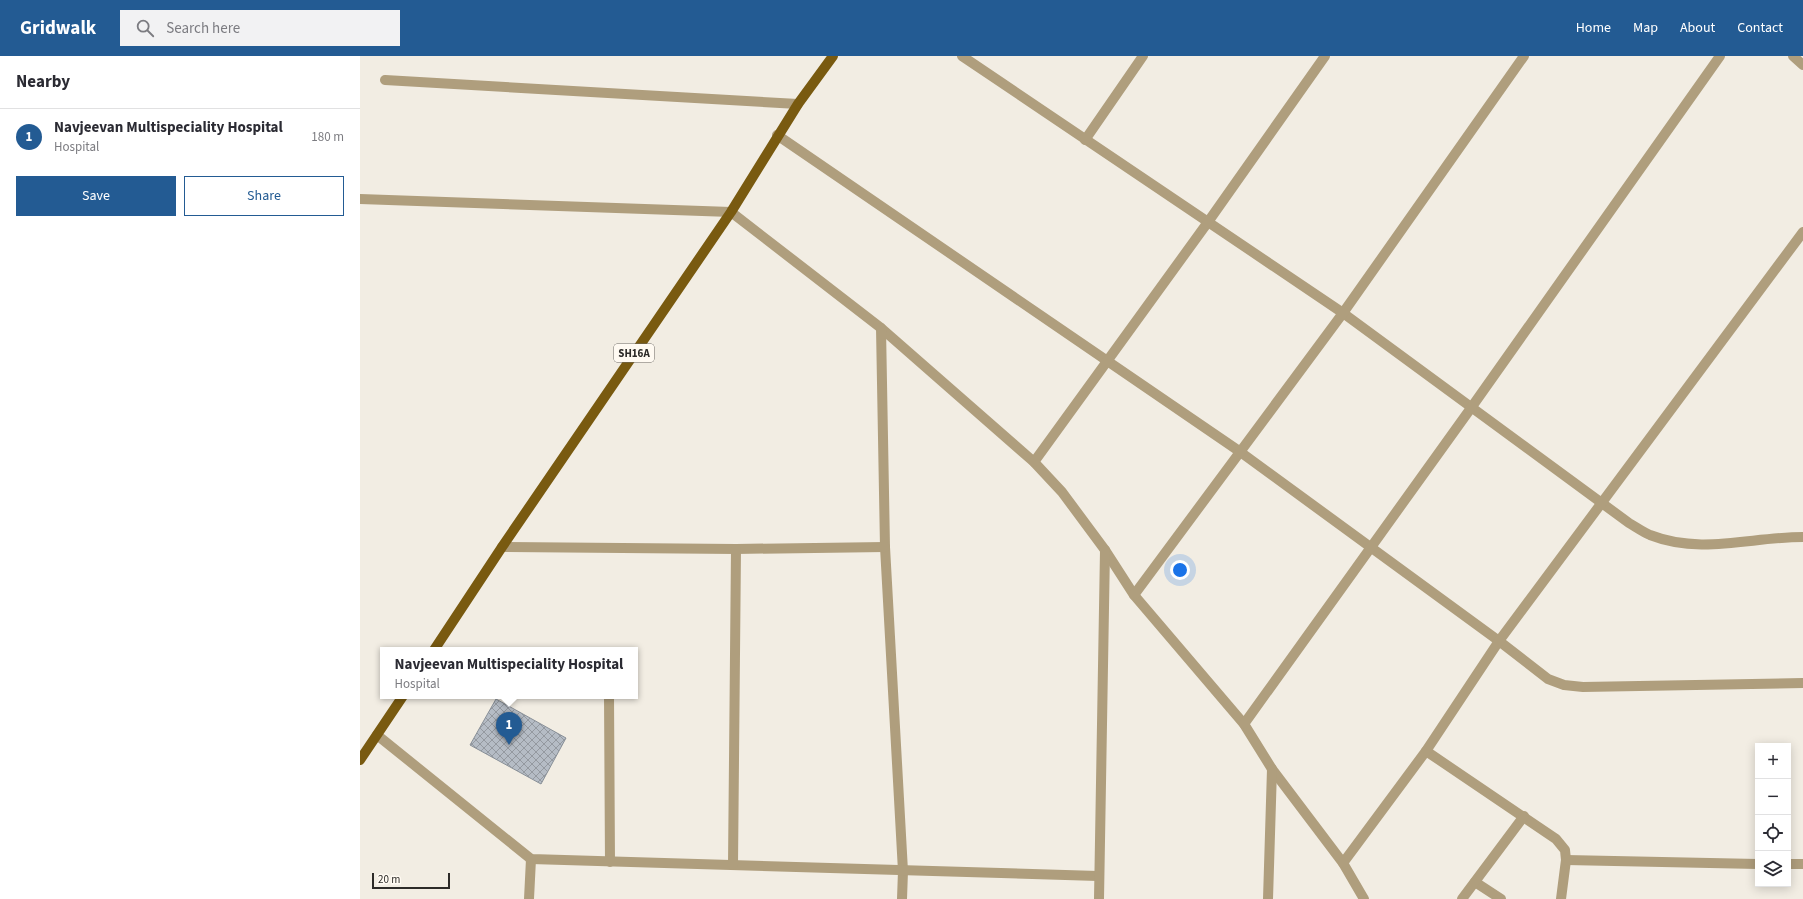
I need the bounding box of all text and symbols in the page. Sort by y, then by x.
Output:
search box [120,10,400,46]
text: Gridwalk [20,15,96,42]
icon: search [134,17,156,39]
text: Search here [166,18,240,39]
text: Home [1576,18,1611,38]
text: Map [1633,18,1658,38]
text: About [1680,18,1715,38]
text: Contact [1737,18,1783,38]
text: Nearby [16,70,70,94]
text: Navjeevan Multispeciality Hospital [54,117,283,138]
text: 1 [26,128,32,146]
text: 180 m [311,128,344,146]
text: Hospital [54,138,99,156]
button: Save [16,176,176,216]
button: Share [184,176,344,216]
road number: SH16A [614,344,654,362]
your location [1170,560,1190,580]
popup [380,647,638,699]
text: Navjeevan Multispeciality Hospital [395,654,623,675]
text: Hospital [395,675,440,693]
pin: 1 [496,712,522,745]
map controls [1755,743,1791,887]
button: + [1755,743,1791,779]
button: − [1755,779,1791,815]
button: locate [1755,815,1791,851]
button: layers [1755,851,1791,887]
scale bar [372,871,450,890]
text: 20 m [378,872,400,887]

